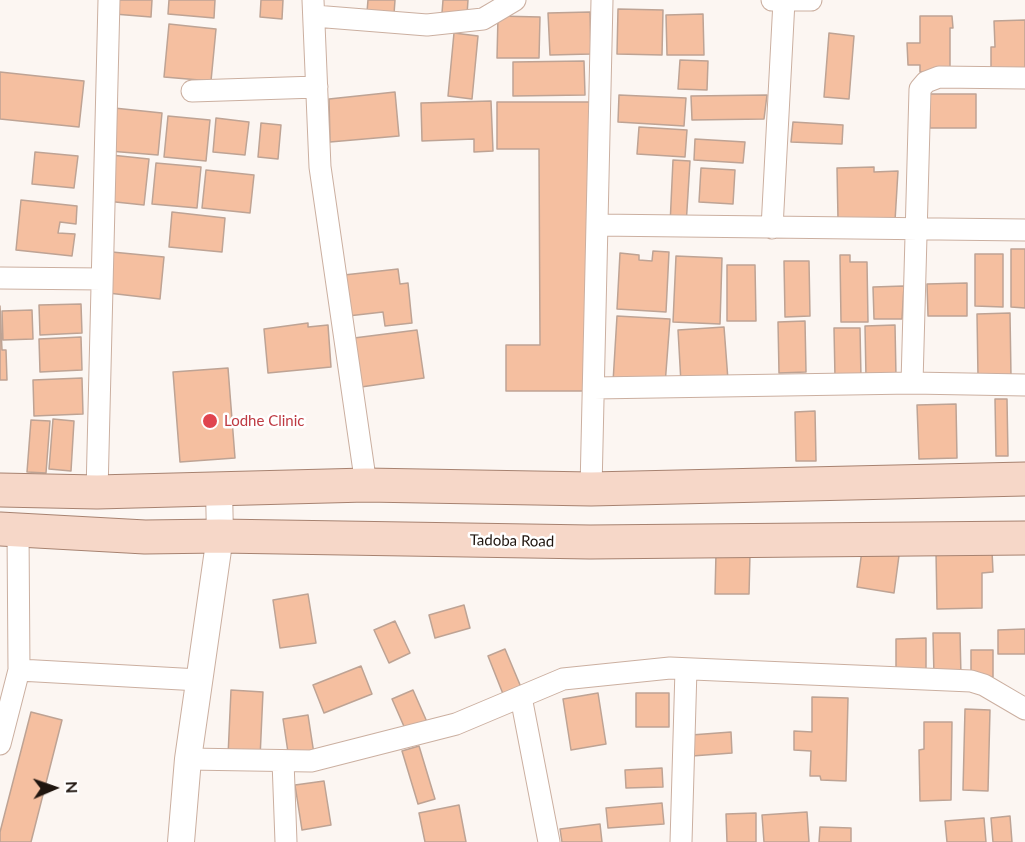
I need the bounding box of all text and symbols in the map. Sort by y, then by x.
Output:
marker: Lodhe Clinic [201,412,219,430]
place label: Lodhe Clinic [224,412,304,430]
street label: Tadoba Road [470,531,554,551]
north arrow [24,758,84,818]
text: N [63,781,82,794]

